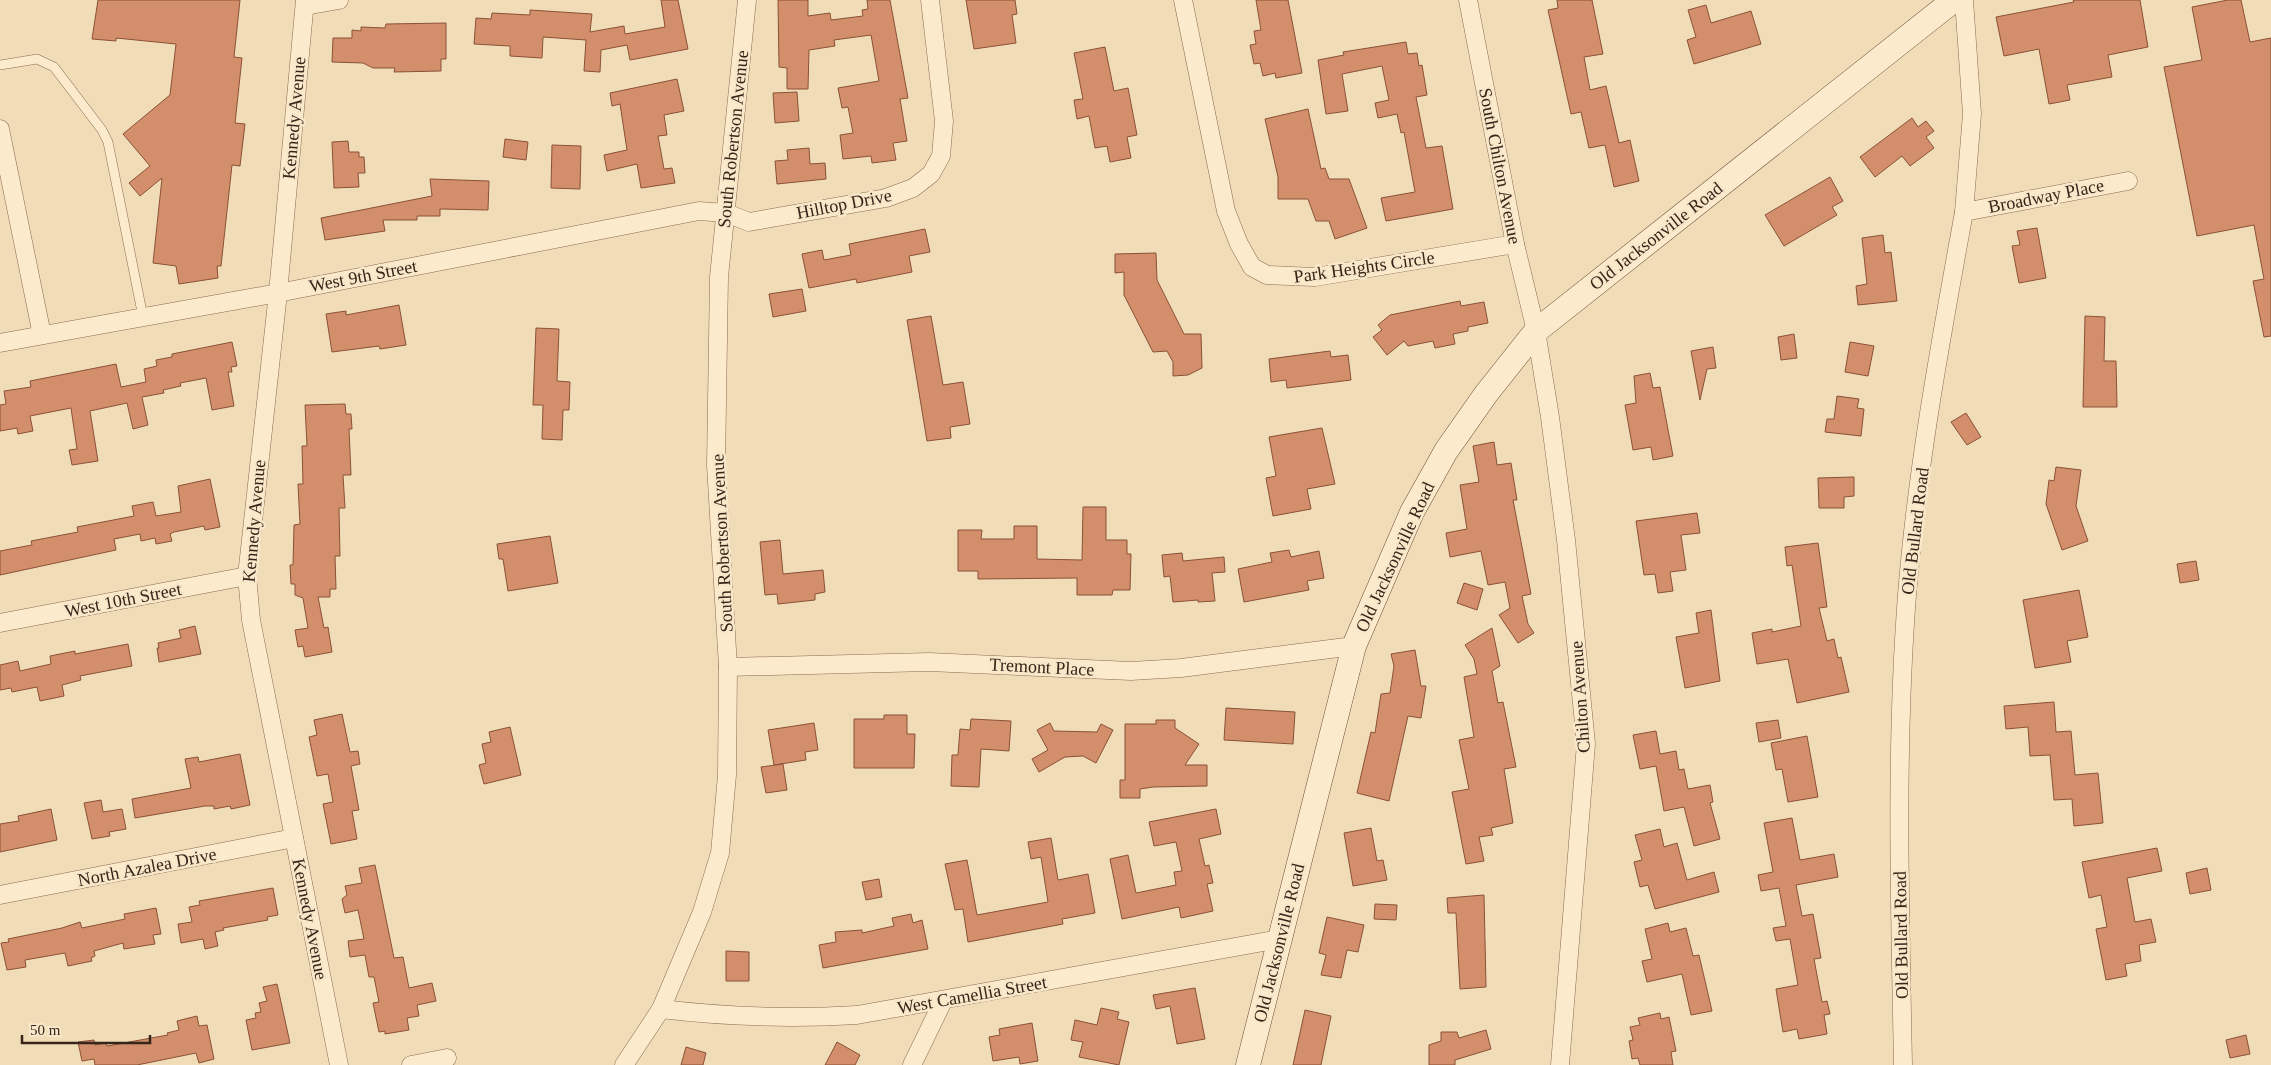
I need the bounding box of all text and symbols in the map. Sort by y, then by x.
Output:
street label: South Robertson Avenue [714,49,752,229]
street label: Kennedy Avenue [279,56,309,180]
street label: South Chilton Avenue [1475,86,1525,246]
street label: Broadway Place [1986,175,2106,217]
street label: Old Jacksonville Road [1586,178,1726,294]
street label: Hilltop Drive [795,185,893,223]
street label: Park Heights Circle [1292,247,1436,287]
street label: West 9th Street [307,256,419,296]
street label: South Robertson Avenue [707,453,737,633]
street label: Kennedy Avenue [239,459,269,583]
street label: Old Bullard Road [1897,466,1933,596]
street label: Old Jacksonville Road [1351,479,1439,635]
street label: West 10th Street [63,579,183,621]
street label: Chilton Avenue [1566,640,1594,754]
street label: Tremont Place [989,654,1095,680]
street label: North Azalea Drive [76,844,218,890]
street label: Kennedy Avenue [288,857,332,981]
street label: Old Jacksonville Road [1250,862,1308,1024]
street label: Old Bullard Road [1890,871,1912,999]
street label: West Camellia Street [896,972,1048,1018]
scale bar [22,1012,150,1044]
text: 50 m [30,1022,61,1038]

